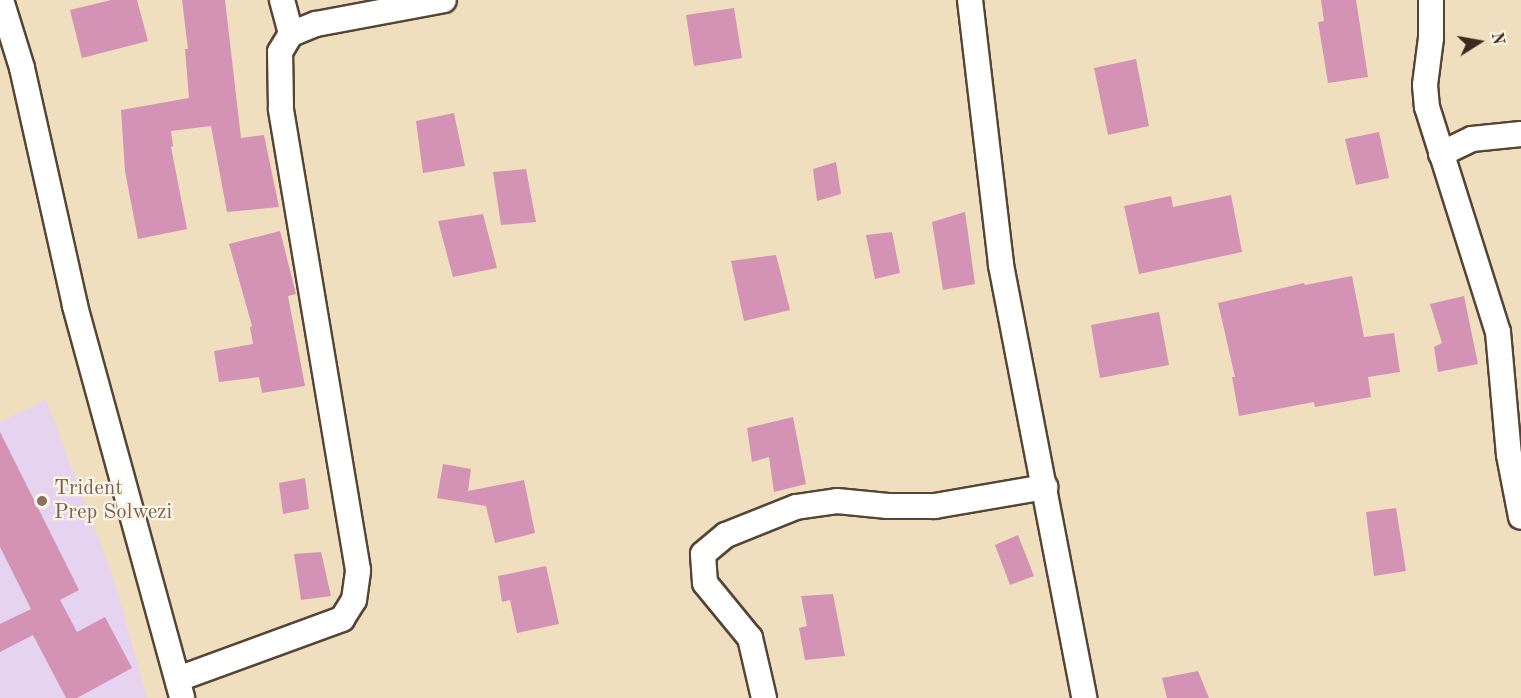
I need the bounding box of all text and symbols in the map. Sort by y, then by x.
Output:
north arrow [1449,12,1509,72]
text: N [1488,31,1506,46]
place label: Trident Prep Solwezi [54,476,172,526]
marker: Trident Prep Solwezi [35,494,49,508]

